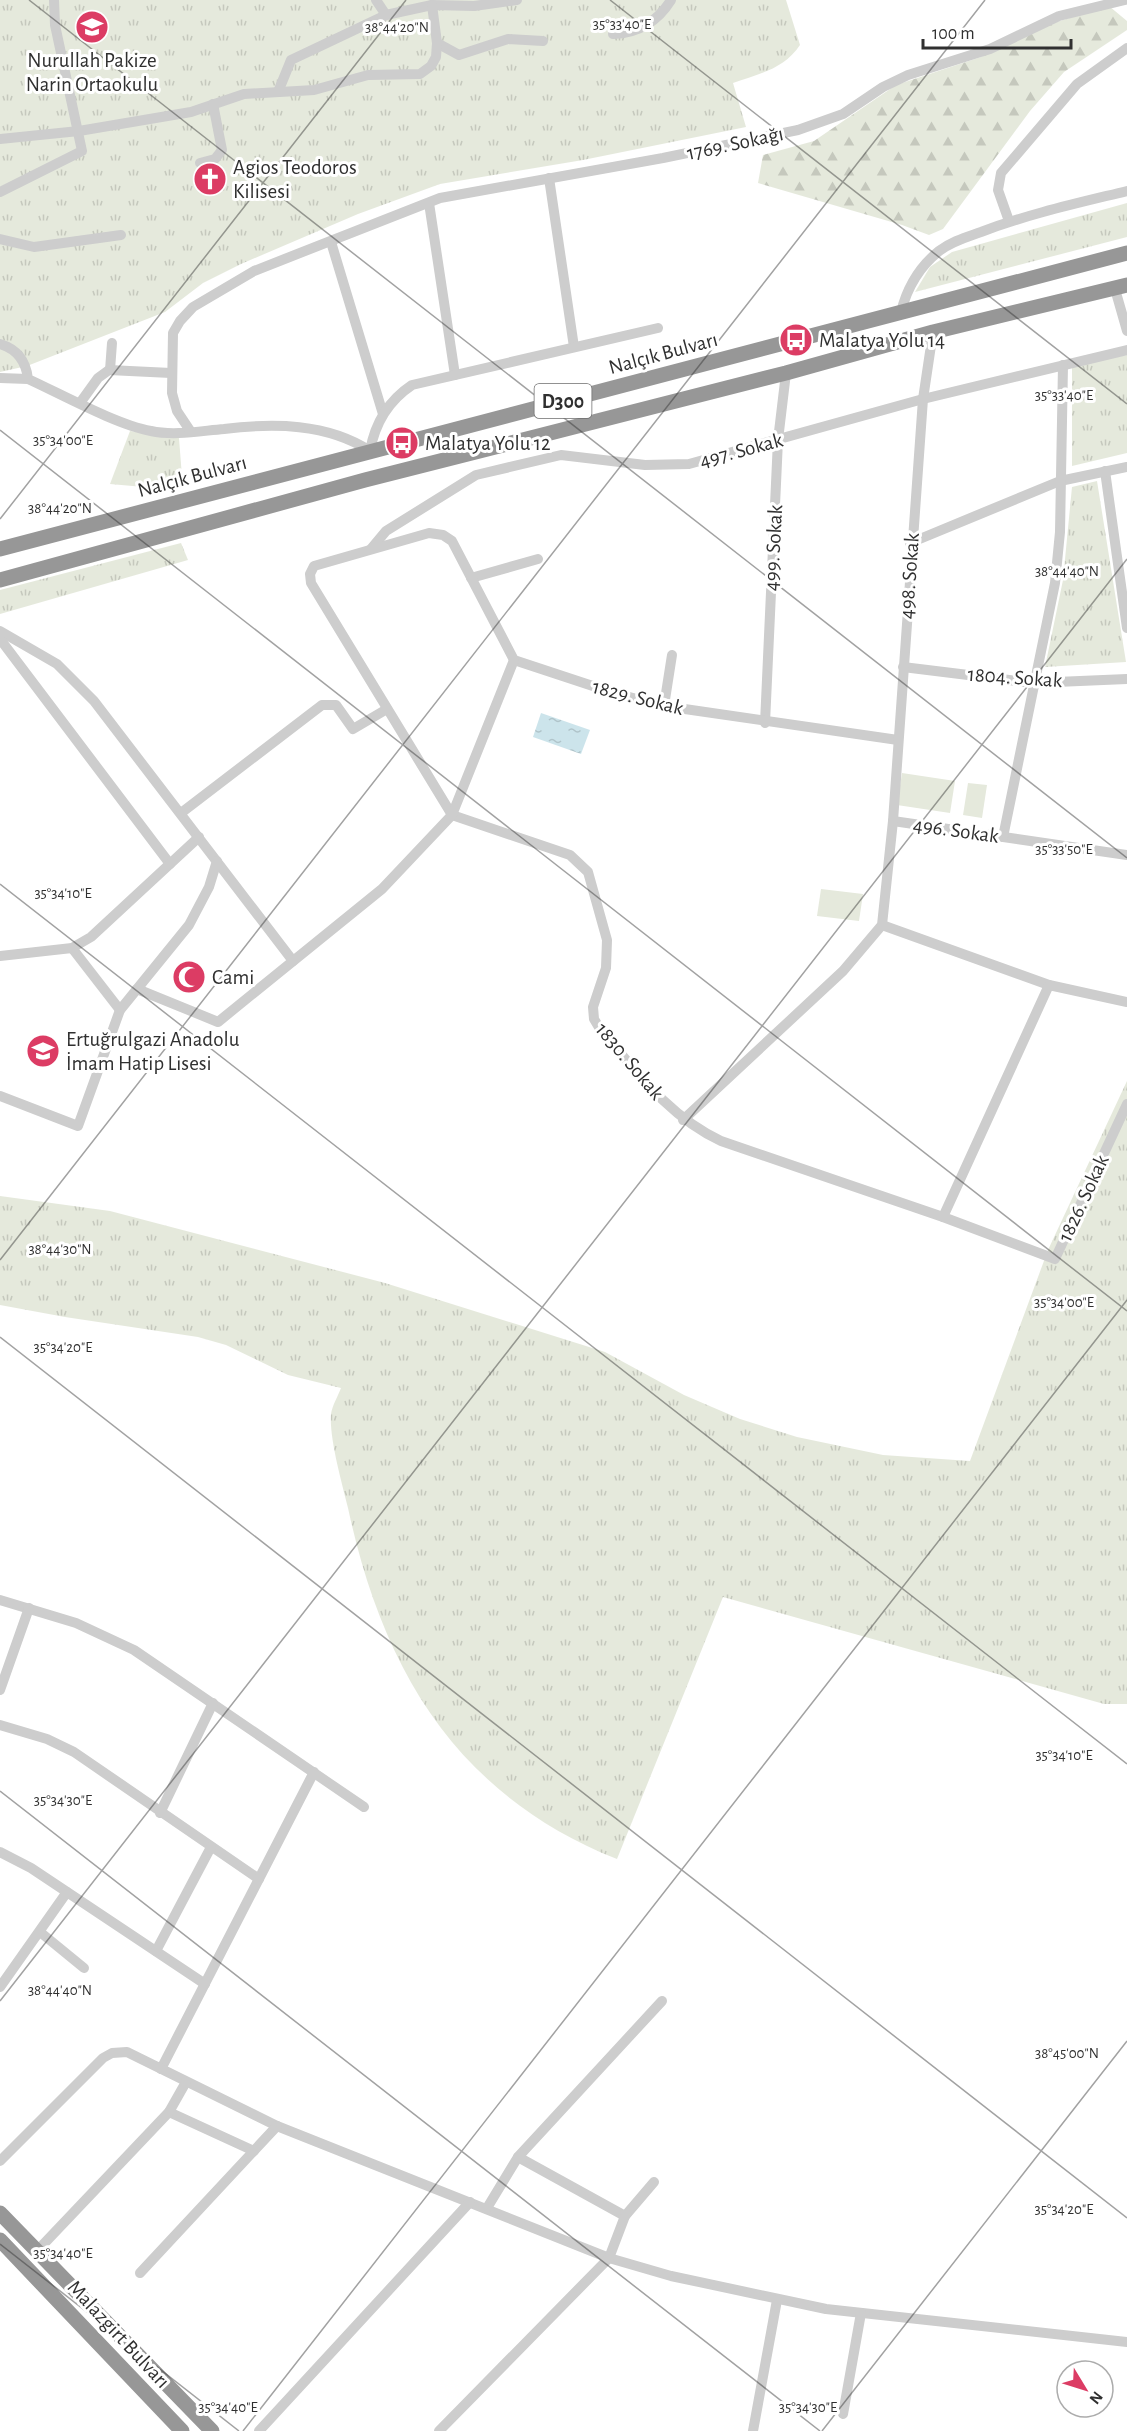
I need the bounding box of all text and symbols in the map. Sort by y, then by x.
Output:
school or university icon: Nurullah Pakize Narin Ortaokulu [74,9,110,45]
scale bar [923,12,1072,50]
text: 35°33'40"E [593,17,651,32]
text: 38°44'20"N [365,20,429,35]
text: 100 m [932,25,975,43]
place label: Nurullah Pakize Narin Ortaokulu [26,50,159,95]
street label: 1769. Sokağı [685,123,785,164]
place label: Agios Teodoros Kilisesi [233,157,357,202]
church icon: Agios Teodoros Kilisesi [192,161,228,197]
bus stop icon: Malatya Yolu 14 [778,322,814,358]
street label: Nalçık Bulvarı [606,329,720,378]
place label: Malatya Yolu 14 [819,330,945,351]
road number: D300 [534,384,592,418]
text: 35°33'40"E [1035,388,1093,403]
bus stop icon: Malatya Yolu 12 [384,425,420,461]
street label: 497. Sokak [697,429,785,472]
text: 35°34'00"E [33,433,93,448]
place label: Malatya Yolu 12 [425,433,551,454]
street label: Nalçık Bulvarı [135,452,249,501]
text: 38°44'20"N [28,501,92,516]
street label: 499. Sokak [761,504,786,592]
street label: 498. Sokak [896,532,923,620]
text: 38°44'40"N [1035,564,1099,579]
street label: 1804. Sokak [967,664,1063,691]
street label: 1829. Sokak [590,676,686,719]
street label: 496. Sokak [912,814,1001,847]
text: 35°33'50"E [1035,842,1093,857]
text: 35°34'10"E [34,886,92,901]
mosque icon: Cami [171,959,207,995]
place label: Cami [212,967,254,988]
street label: 1830. Sokak [592,1019,668,1104]
place label: Ertuğrulgazi Anadolu İmam Hatip Lisesi [66,1029,240,1074]
school or university icon: Ertuğrulgazi Anadolu İmam Hatip Lisesi [25,1033,61,1069]
street label: 1826. Sokak [1054,1151,1113,1245]
text: 38°44'30"N [28,1242,92,1257]
text: 35°34'00"E [1034,1295,1094,1310]
text: 35°34'20"E [34,1340,92,1355]
text: 35°34'10"E [1035,1748,1093,1763]
text: 35°34'30"E [34,1793,92,1808]
text: 38°44'40"N [28,1983,92,1998]
text: 38°45'00"N [1035,2046,1099,2061]
text: 35°34'20"E [1035,2202,1093,2217]
text: 35°34'40"E [33,2246,93,2261]
street label: Malazgirt Bulvarı [64,2276,174,2392]
north arrow [1055,2359,1115,2419]
text: N [1086,2388,1106,2407]
text: 35°34'40"E [198,2400,258,2415]
text: 35°34'30"E [779,2400,837,2415]

